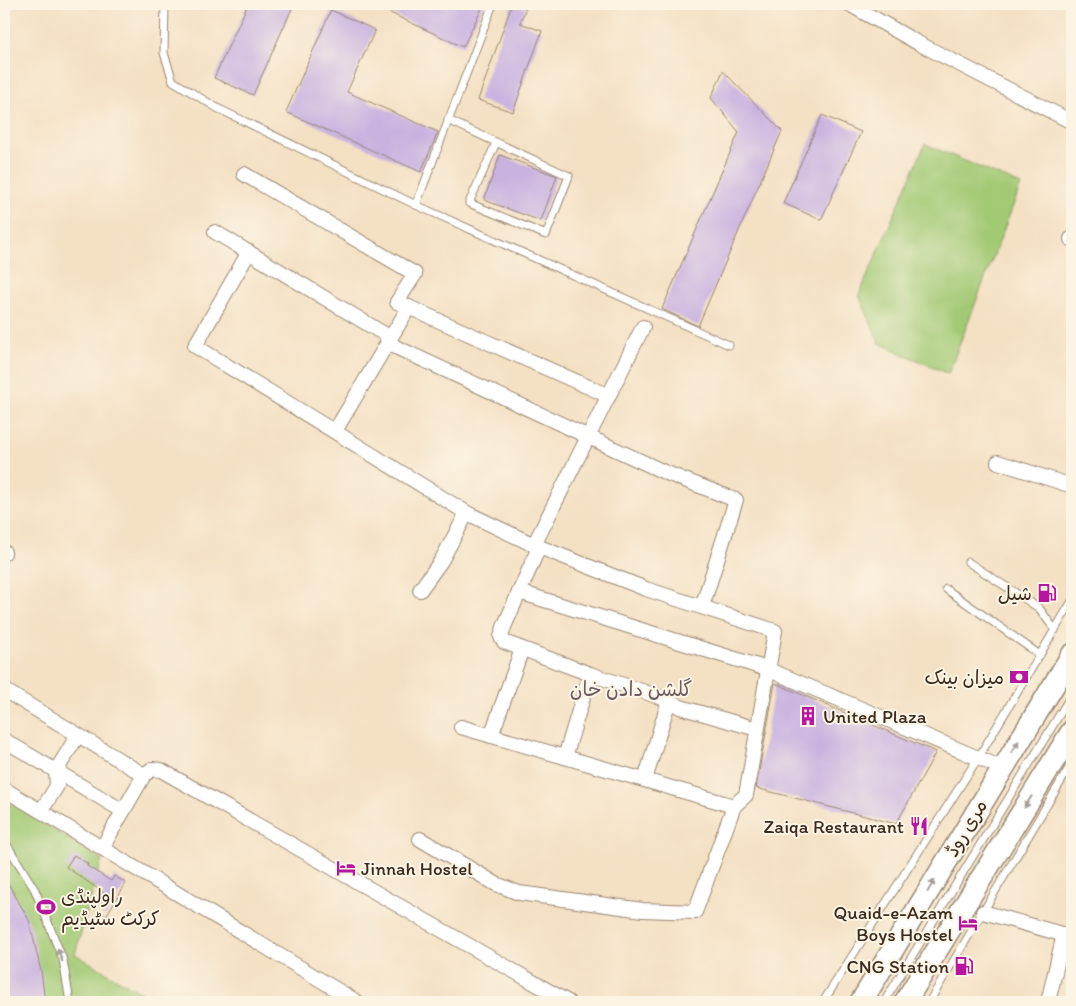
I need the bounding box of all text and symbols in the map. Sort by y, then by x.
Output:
place label: شیل [998,582,1032,605]
fuel station icon: شیل [1036,582,1058,604]
place label: میزان بینک [924,666,1004,689]
bank icon: میزان بینک [1008,666,1030,688]
district label: گلشن دادن خان [570,677,692,701]
building icon: United Plaza [797,705,819,727]
place label: United Plaza [823,705,927,728]
one-way arrow [1011,740,1020,753]
street label: مری روڈ [940,795,992,861]
one-way arrow [1024,796,1033,809]
place label: Zaiqa Restaurant [763,815,904,838]
restaurant icon: Zaiqa Restaurant [908,815,930,837]
hotel icon: Jinnah Hostel [335,857,357,879]
place label: Jinnah Hostel [361,857,473,880]
one-way arrow [927,879,936,892]
place label: راولپنڈی کرکٹ سٹیڈیم [61,885,160,933]
sports icon: راولپنڈی کرکٹ سٹیڈیم [35,896,57,918]
place label: Quaid-e-Azam Boys Hostel [834,901,954,946]
hotel icon: Quaid-e-Azam Boys Hostel [957,912,979,934]
one-way arrow [56,947,63,962]
place label: CNG Station [846,955,949,978]
fuel station icon: CNG Station [953,955,975,977]

